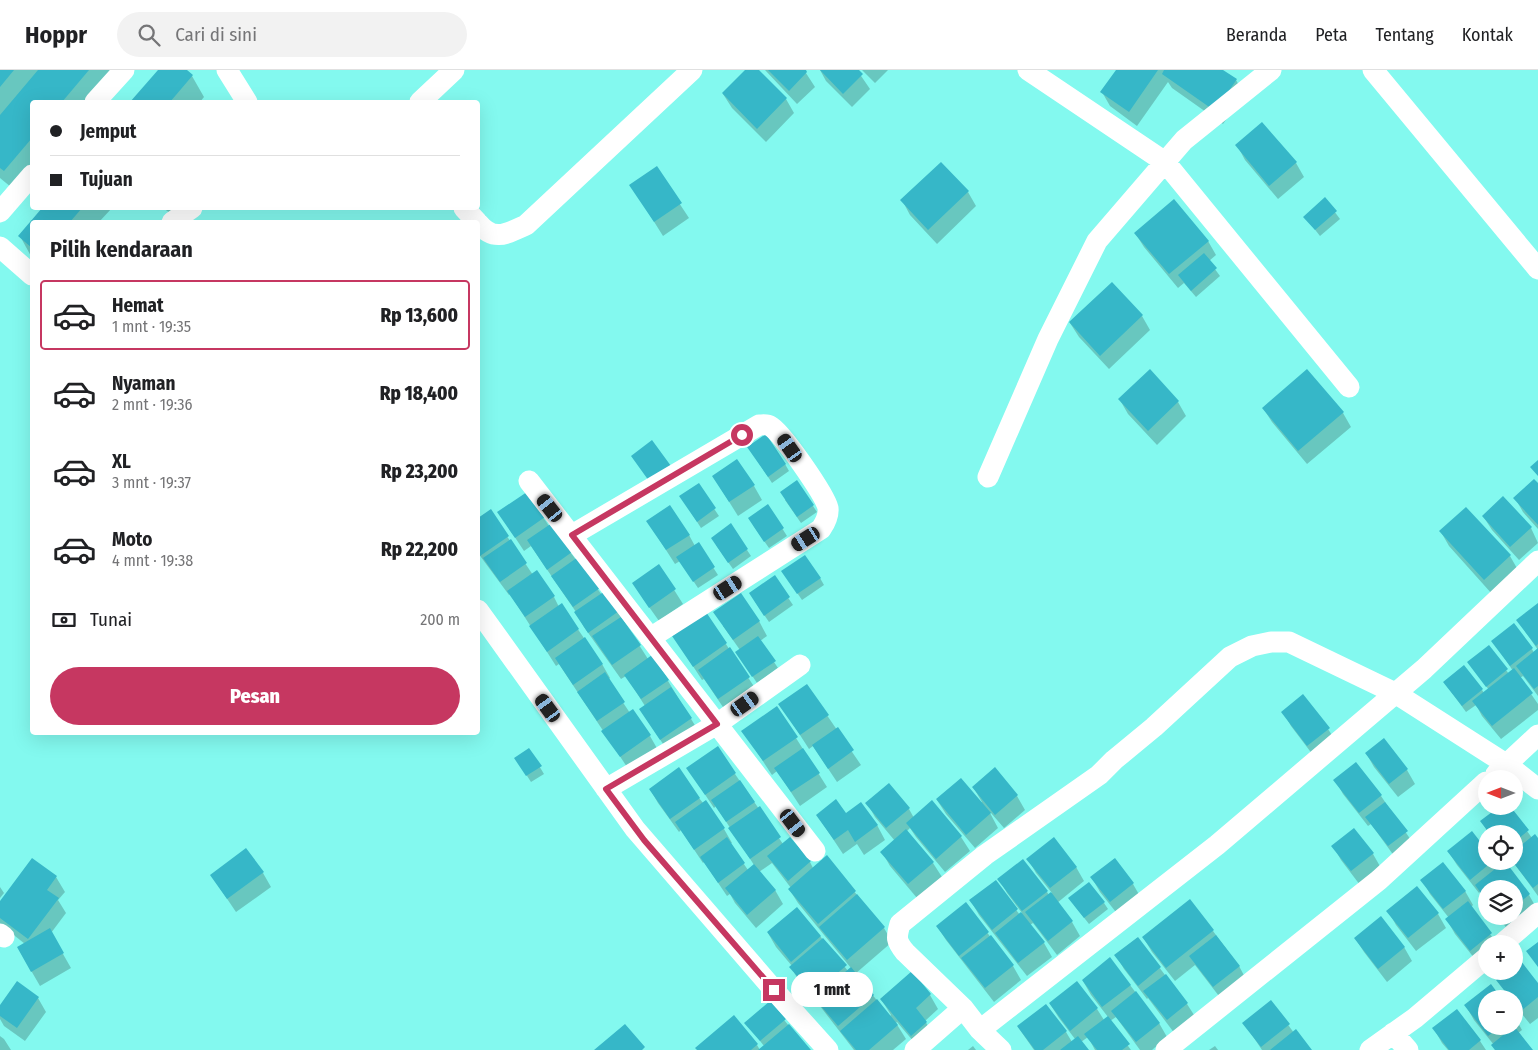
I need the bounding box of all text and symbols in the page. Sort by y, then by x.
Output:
search box [117,12,467,57]
text: Hoppr [25,21,87,49]
icon: search [135,21,163,49]
text: Cari di sini [175,23,257,46]
text: Beranda [1226,24,1287,46]
text: Peta [1315,24,1348,46]
text: Tentang [1376,24,1434,46]
text: Kontak [1462,24,1513,46]
text: Jemput [80,120,137,143]
text: Tujuan [80,168,133,191]
text: Pilih kendaraan [50,236,193,263]
icon: car [52,293,97,338]
text: Hemat [112,294,164,317]
text: Rp 13,600 [380,304,458,327]
text: 1 mnt · 19:35 [112,317,191,336]
icon: car [52,371,97,416]
text: Nyaman [112,372,175,395]
text: Rp 18,400 [380,382,458,405]
text: 2 mnt · 19:36 [112,395,192,414]
route start [731,424,753,446]
car [775,431,804,465]
icon: car [52,449,97,494]
text: XL [112,450,131,473]
text: Rp 23,200 [381,460,458,483]
text: 3 mnt · 19:37 [112,473,191,492]
car [534,492,565,524]
car [789,525,822,553]
icon: car [52,527,97,572]
text: Moto [112,528,152,551]
text: Rp 22,200 [381,538,458,561]
text: 4 mnt · 19:38 [112,551,193,570]
car [711,574,744,602]
icon: cash [50,606,78,634]
text: Tunai [90,608,132,631]
text: 200 m [420,610,460,629]
button: Pesan [50,667,460,725]
car [728,689,761,719]
car [533,691,562,725]
north arrow [1478,770,1522,815]
map controls [1478,770,1523,1035]
car [777,807,808,839]
button: locate [1478,825,1523,870]
button: layers [1478,880,1523,925]
button: + [1478,935,1523,980]
callout: 1 mnt [792,972,874,1008]
route end [763,979,785,1001]
text: 1 mnt [814,980,850,999]
button: − [1478,990,1523,1035]

